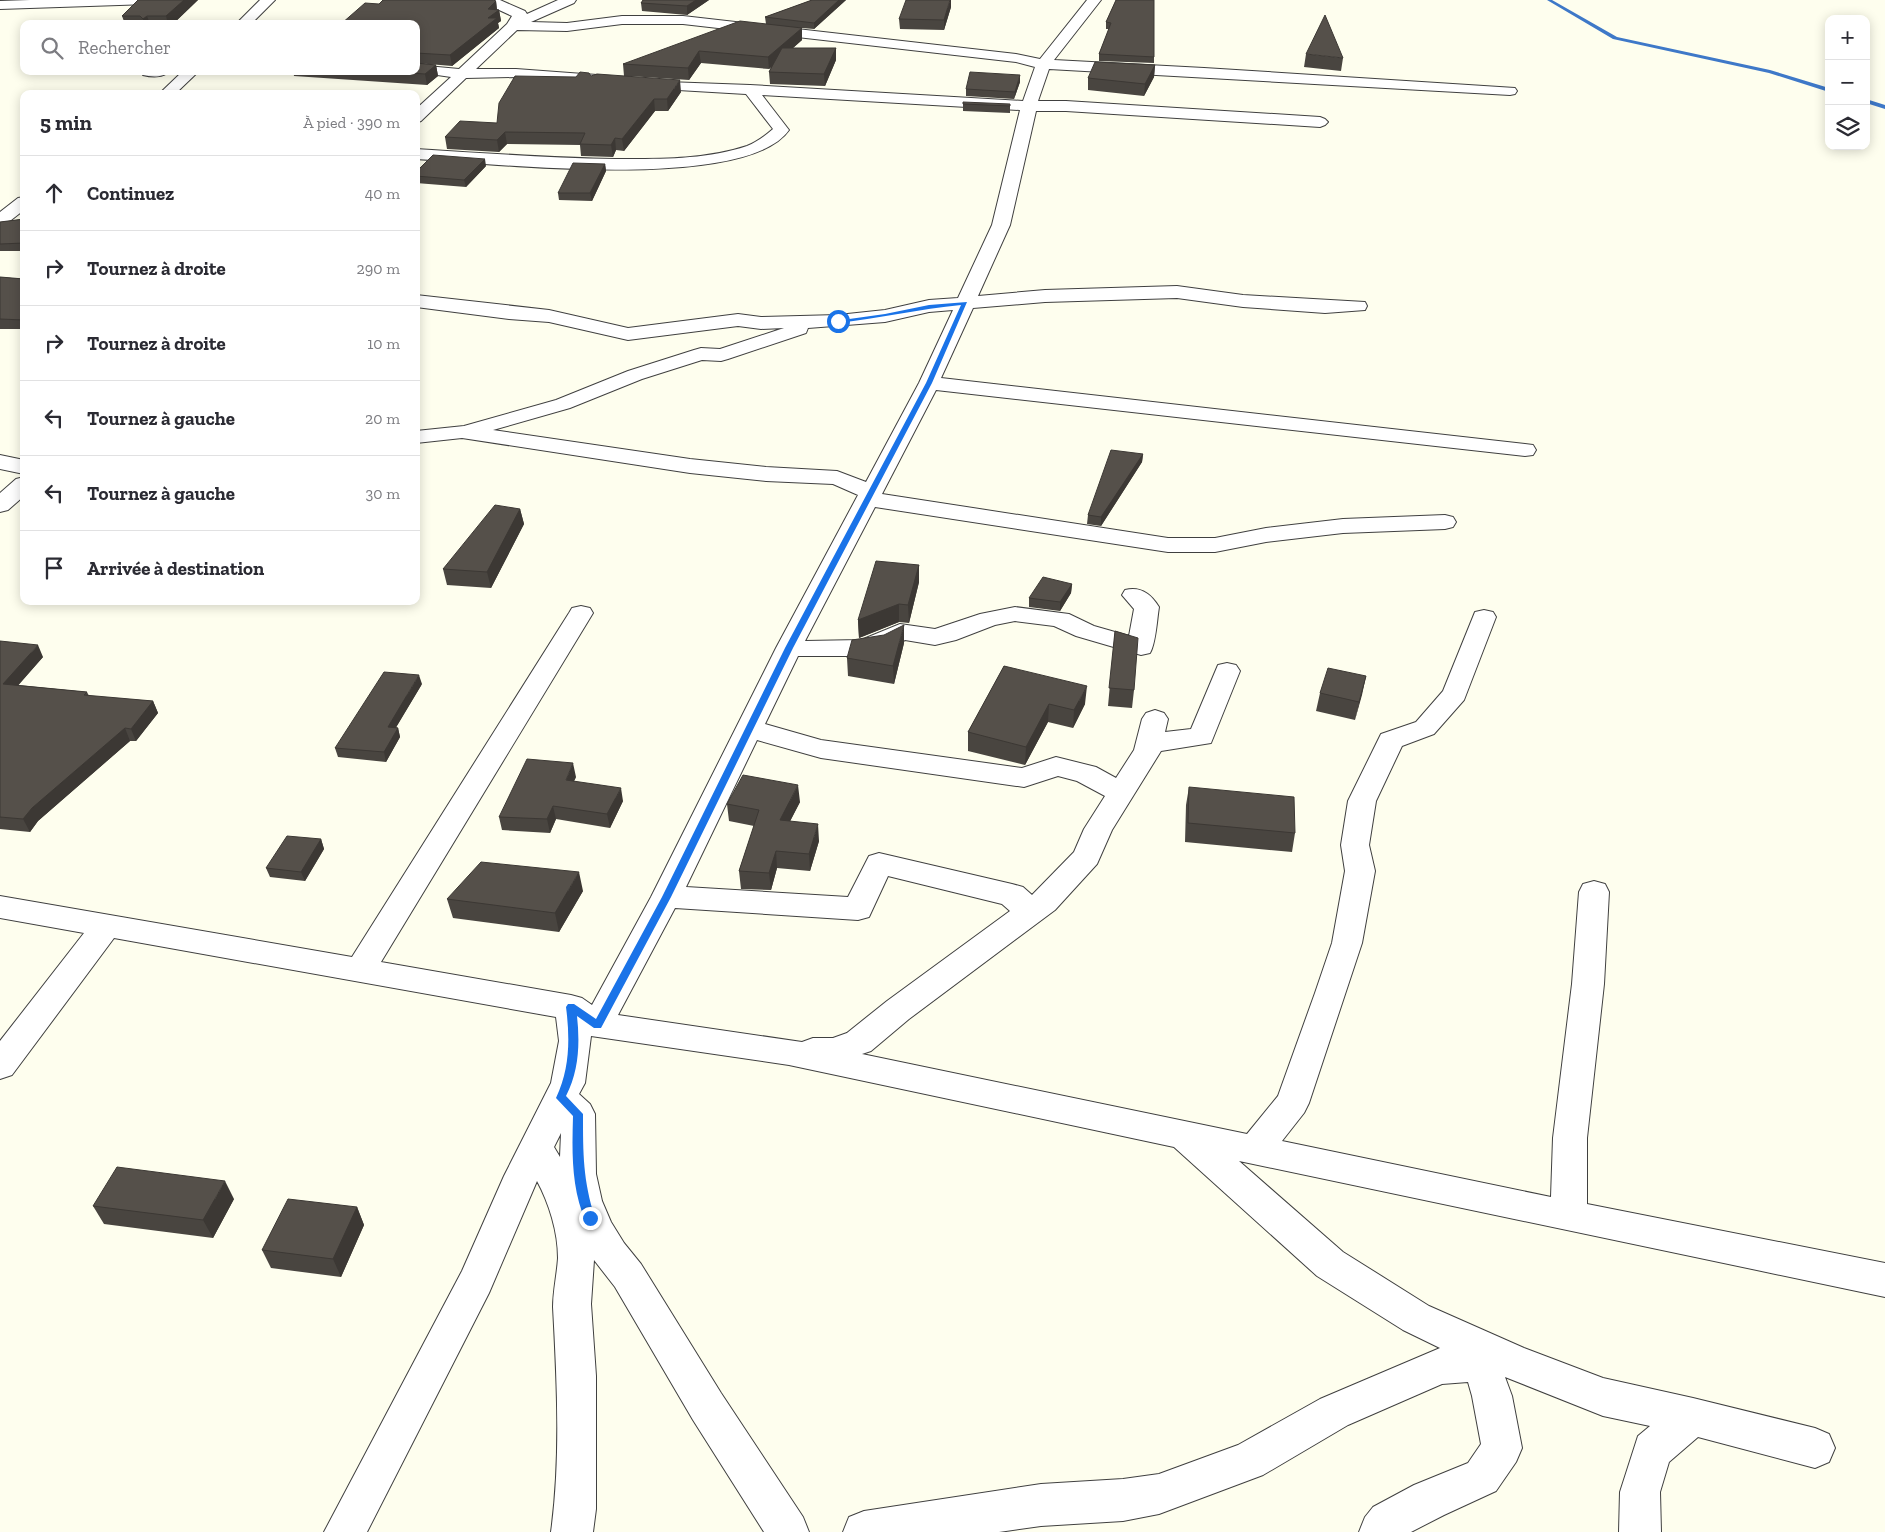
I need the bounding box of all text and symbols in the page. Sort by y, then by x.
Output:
map controls [1825,15,1870,150]
button: + [1825,15,1870,60]
search box [20,20,420,75]
icon: search [38,34,66,62]
text: Rechercher [78,36,171,59]
button: − [1825,60,1870,105]
button: layers [1825,105,1870,150]
text: 5 min [40,110,92,135]
text: À pied · 390 m [303,113,400,132]
icon: ahead [40,179,68,207]
text: Continuez [87,182,174,205]
text: 40 m [365,184,400,203]
icon: right [40,254,68,282]
text: Tournez à droite [87,257,226,280]
text: 290 m [357,259,400,278]
route start [827,310,850,333]
icon: right [40,329,68,357]
text: Tournez à droite [87,332,226,355]
text: 10 m [367,334,400,353]
icon: left [40,404,68,432]
text: Tournez à gauche [87,407,235,430]
text: 20 m [365,409,400,428]
icon: left [40,479,68,507]
text: Tournez à gauche [87,482,235,505]
text: 30 m [366,484,400,503]
icon: arrive [40,554,68,582]
text: Arrivée à destination [87,557,264,580]
route end [579,1207,602,1230]

